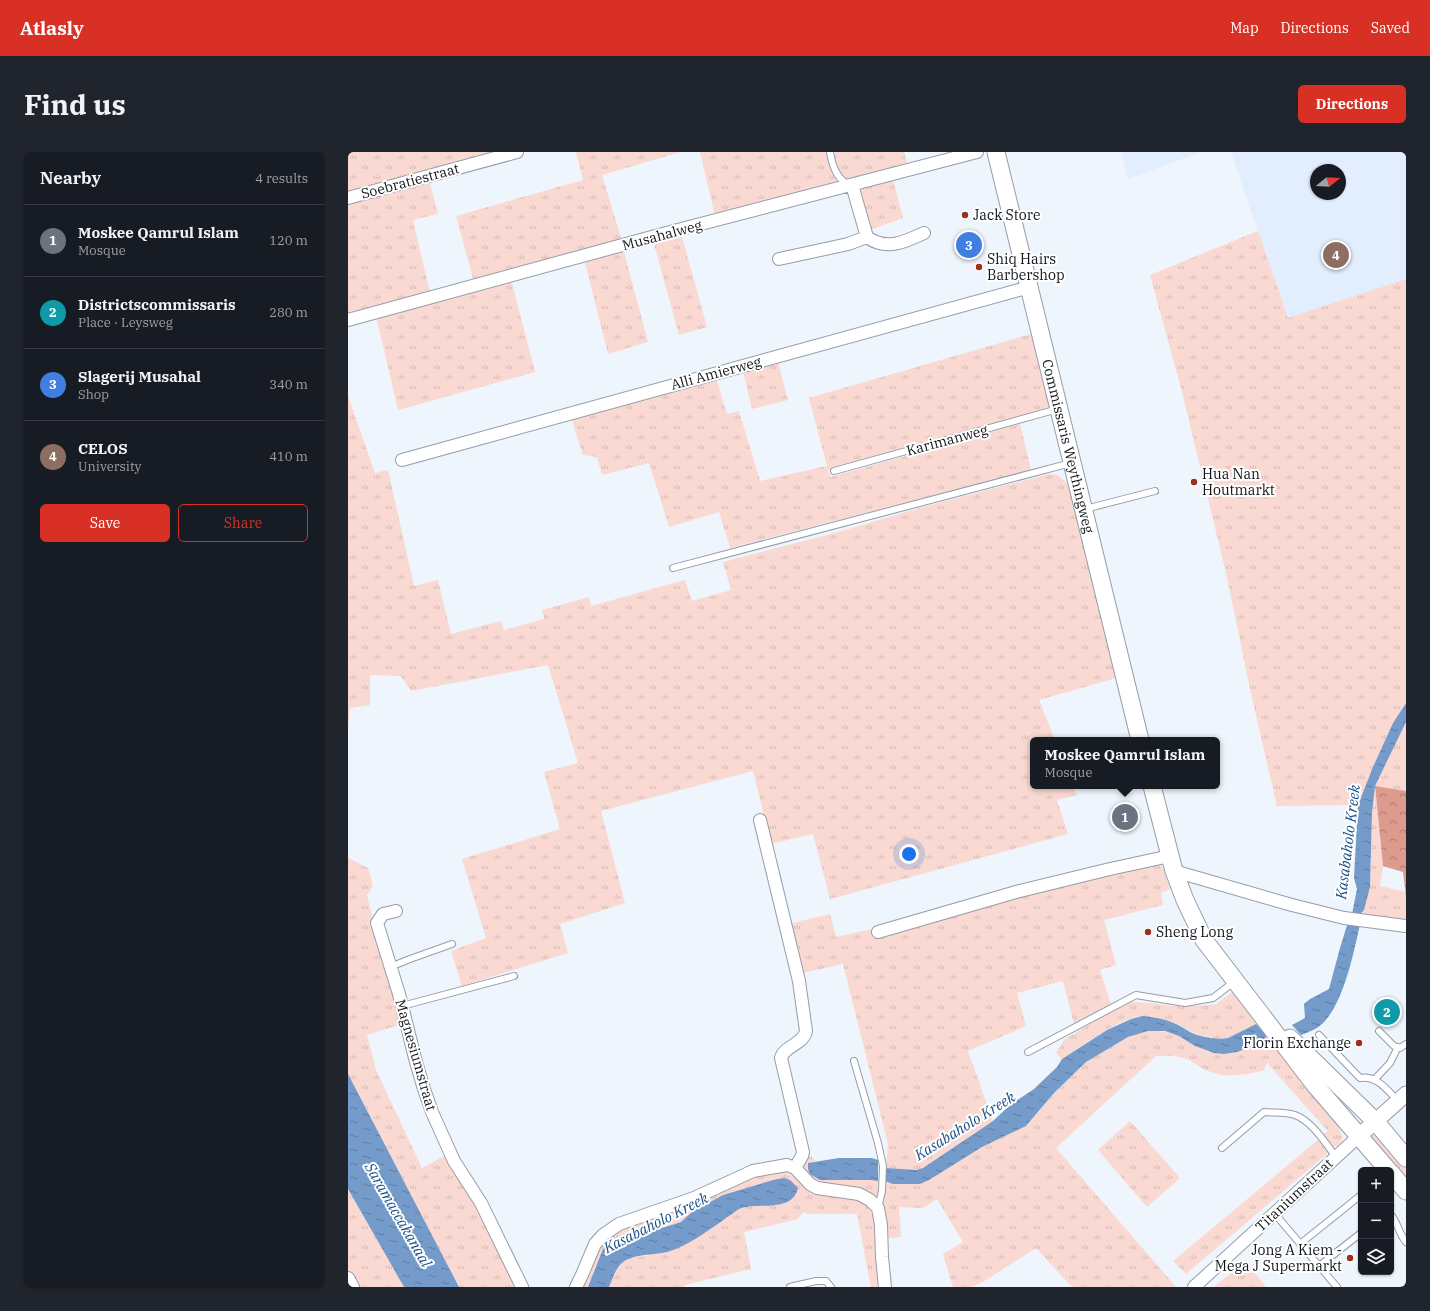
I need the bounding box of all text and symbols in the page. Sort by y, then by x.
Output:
text: Atlasly [20,16,84,40]
text: Map [1230,19,1259,37]
text: Directions [1281,19,1349,37]
text: Saved [1371,19,1410,37]
button: Directions [1298,85,1406,123]
text: Find us [24,86,126,123]
street label: Soebratiestraat [359,159,461,203]
north arrow [1310,164,1346,200]
text: Nearby [40,167,101,189]
text: 4 results [255,170,308,187]
place label: Jack Store [973,206,1040,224]
marker: Jack Store [960,210,970,220]
street label: Musahalweg [620,216,704,254]
text: Moskee Qamrul Islam [78,223,239,242]
pin: 3 [956,230,982,260]
text: 1 [49,232,57,249]
text: 120 m [269,232,308,249]
pin: 4 [1323,240,1349,270]
text: Mosque [78,242,126,259]
place label: Shiq Hairs Barbershop [987,250,1065,284]
marker: Shiq Hairs Barbershop [974,262,984,272]
text: Districtscommissaris [78,295,236,314]
text: 2 [49,304,57,321]
text: 280 m [269,304,308,321]
text: Place · Leysweg [78,314,173,331]
street label: Alli Amierweg [669,352,764,394]
street label: Commissaris Weythingweg [1038,357,1098,535]
text: Slagerij Musahal [78,367,201,386]
text: 3 [49,376,57,393]
text: 340 m [269,376,308,393]
text: Shop [78,386,109,403]
street label: Karimanweg [904,420,990,460]
text: CELOS [78,439,128,458]
text: 4 [49,448,57,465]
text: 410 m [269,448,308,465]
text: University [78,458,141,475]
place label: Hua Nan Houtmarkt [1202,465,1275,499]
marker: Hua Nan Houtmarkt [1189,477,1199,487]
button: Save [40,504,170,542]
button: Share [178,504,308,542]
popup [1030,737,1220,789]
text: Moskee Qamrul Islam [1045,745,1205,764]
text: Mosque [1045,764,1092,781]
water label: Kasabaholo Kreek [1331,784,1364,901]
pin: 1 [1112,802,1138,832]
your location [899,844,919,864]
place label: Sheng Long [1156,923,1233,941]
marker: Sheng Long [1143,927,1153,937]
street label: Magnesiumstraat [391,997,441,1113]
pin: 2 [1374,997,1400,1027]
place label: Florin Exchange [1243,1034,1351,1052]
marker: Florin Exchange [1354,1038,1364,1048]
water label: Kasabaholo Kreek [910,1087,1019,1165]
street label: Titaniumstraat [1251,1154,1337,1236]
water label: Saramaccakanaal [360,1158,436,1271]
map controls [1358,1167,1394,1275]
button: + [1358,1167,1394,1203]
water label: Kasabaholo Kreek [599,1188,711,1258]
button: − [1358,1203,1394,1239]
button: layers [1358,1239,1394,1275]
place label: Jong A Kiem - Mega J Supermarkt [1215,1241,1342,1275]
marker: Jong A Kiem - Mega J Supermarkt [1345,1253,1355,1263]

